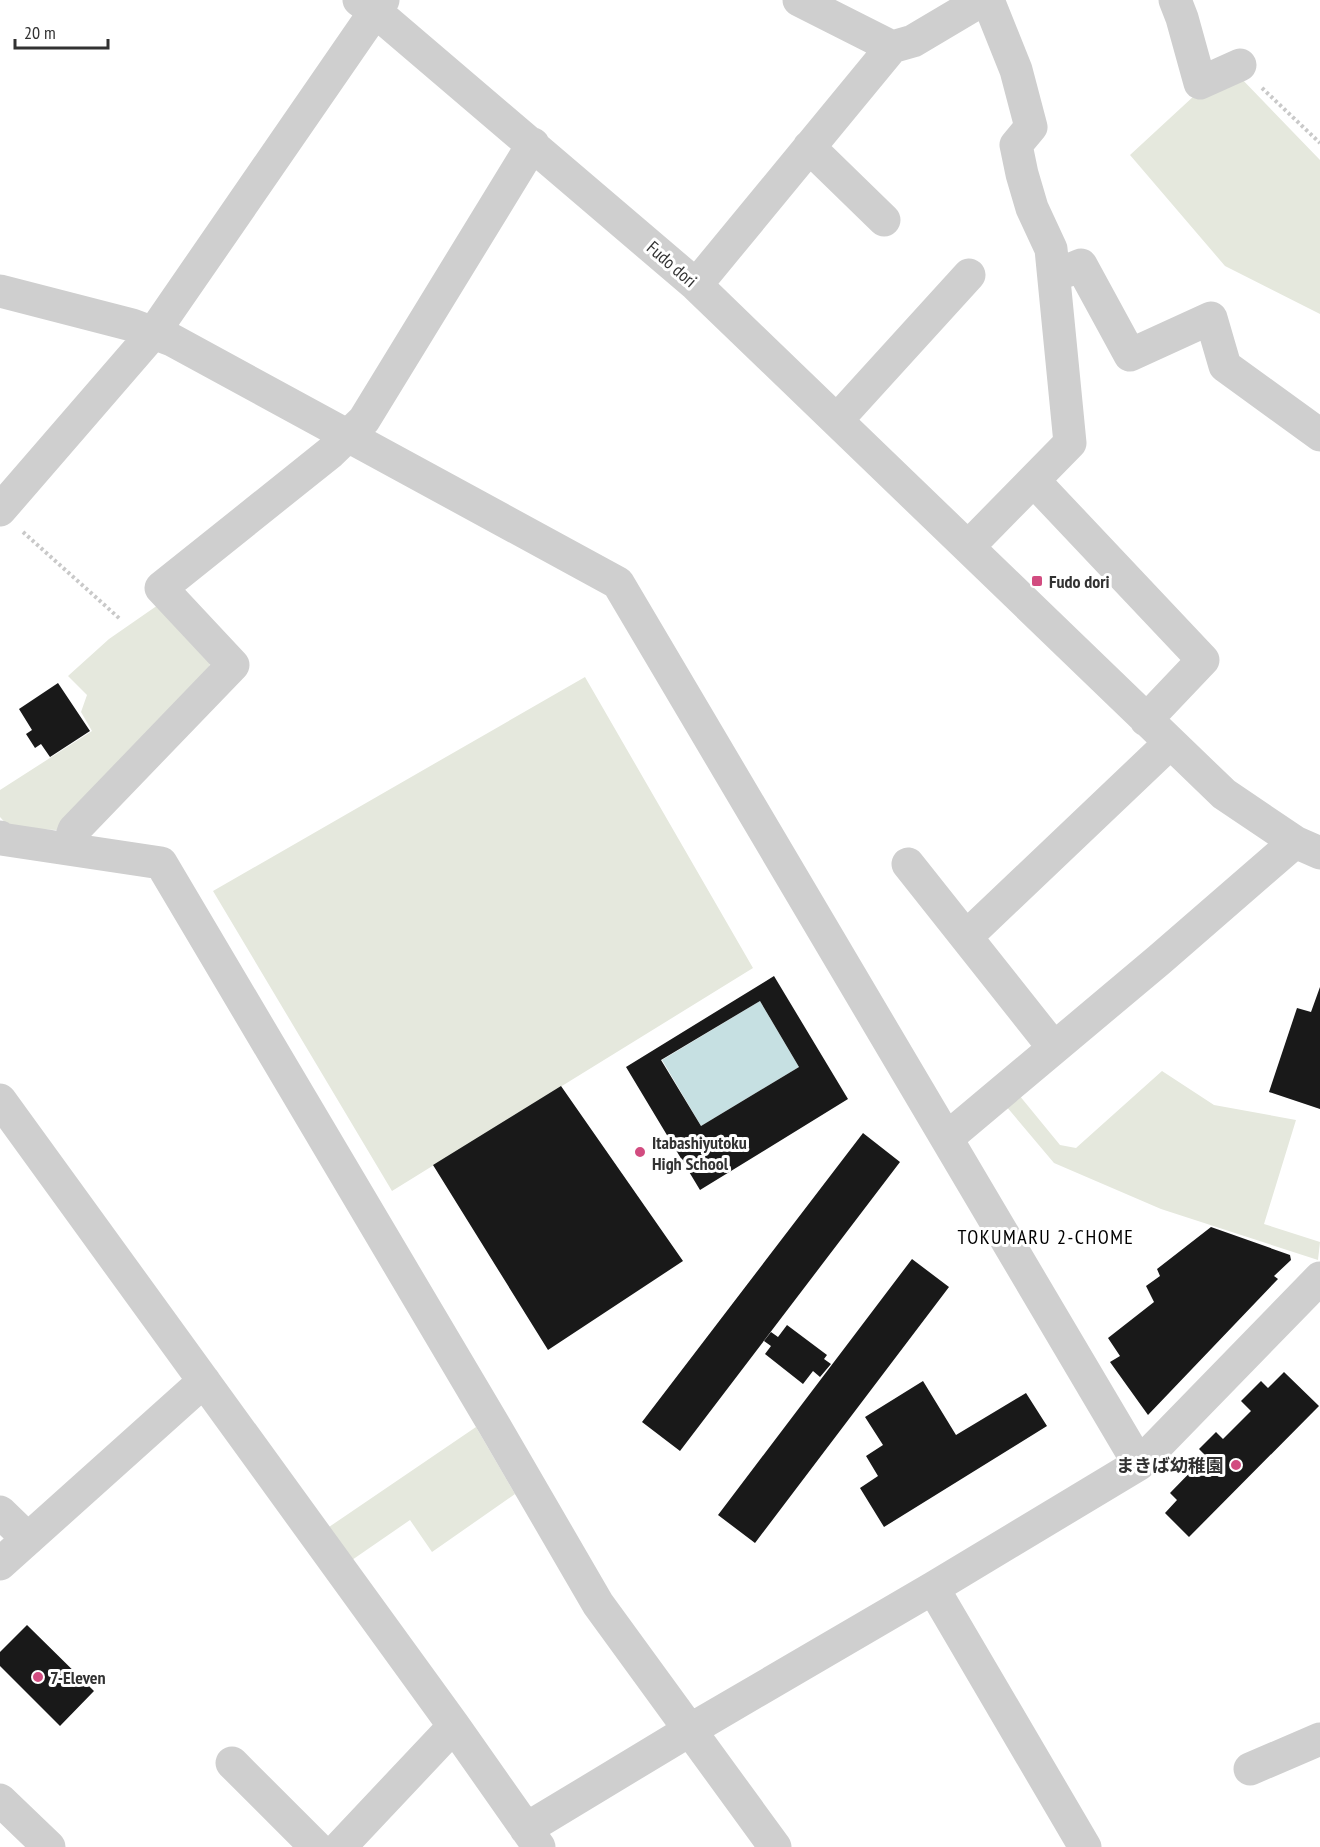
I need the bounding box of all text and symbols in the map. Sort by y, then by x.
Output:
scale bar [15,12,108,50]
text: 20 m [24,21,56,44]
street label: Fudo dori [642,236,702,292]
place label: Fudo dori [1049,570,1110,593]
marker: Fudo dori [1030,574,1044,588]
place label: Itabashiyutoku High School [652,1131,747,1175]
marker: Itabashiyutoku High School [633,1145,647,1159]
district label: TOKUMARU 2-CHOME [958,1224,1134,1250]
place label: まきば幼稚園 [1116,1454,1224,1477]
marker: まきば幼稚園 [1229,1458,1243,1472]
place label: 7-Eleven [50,1666,106,1689]
marker: 7-Eleven [31,1670,45,1684]

